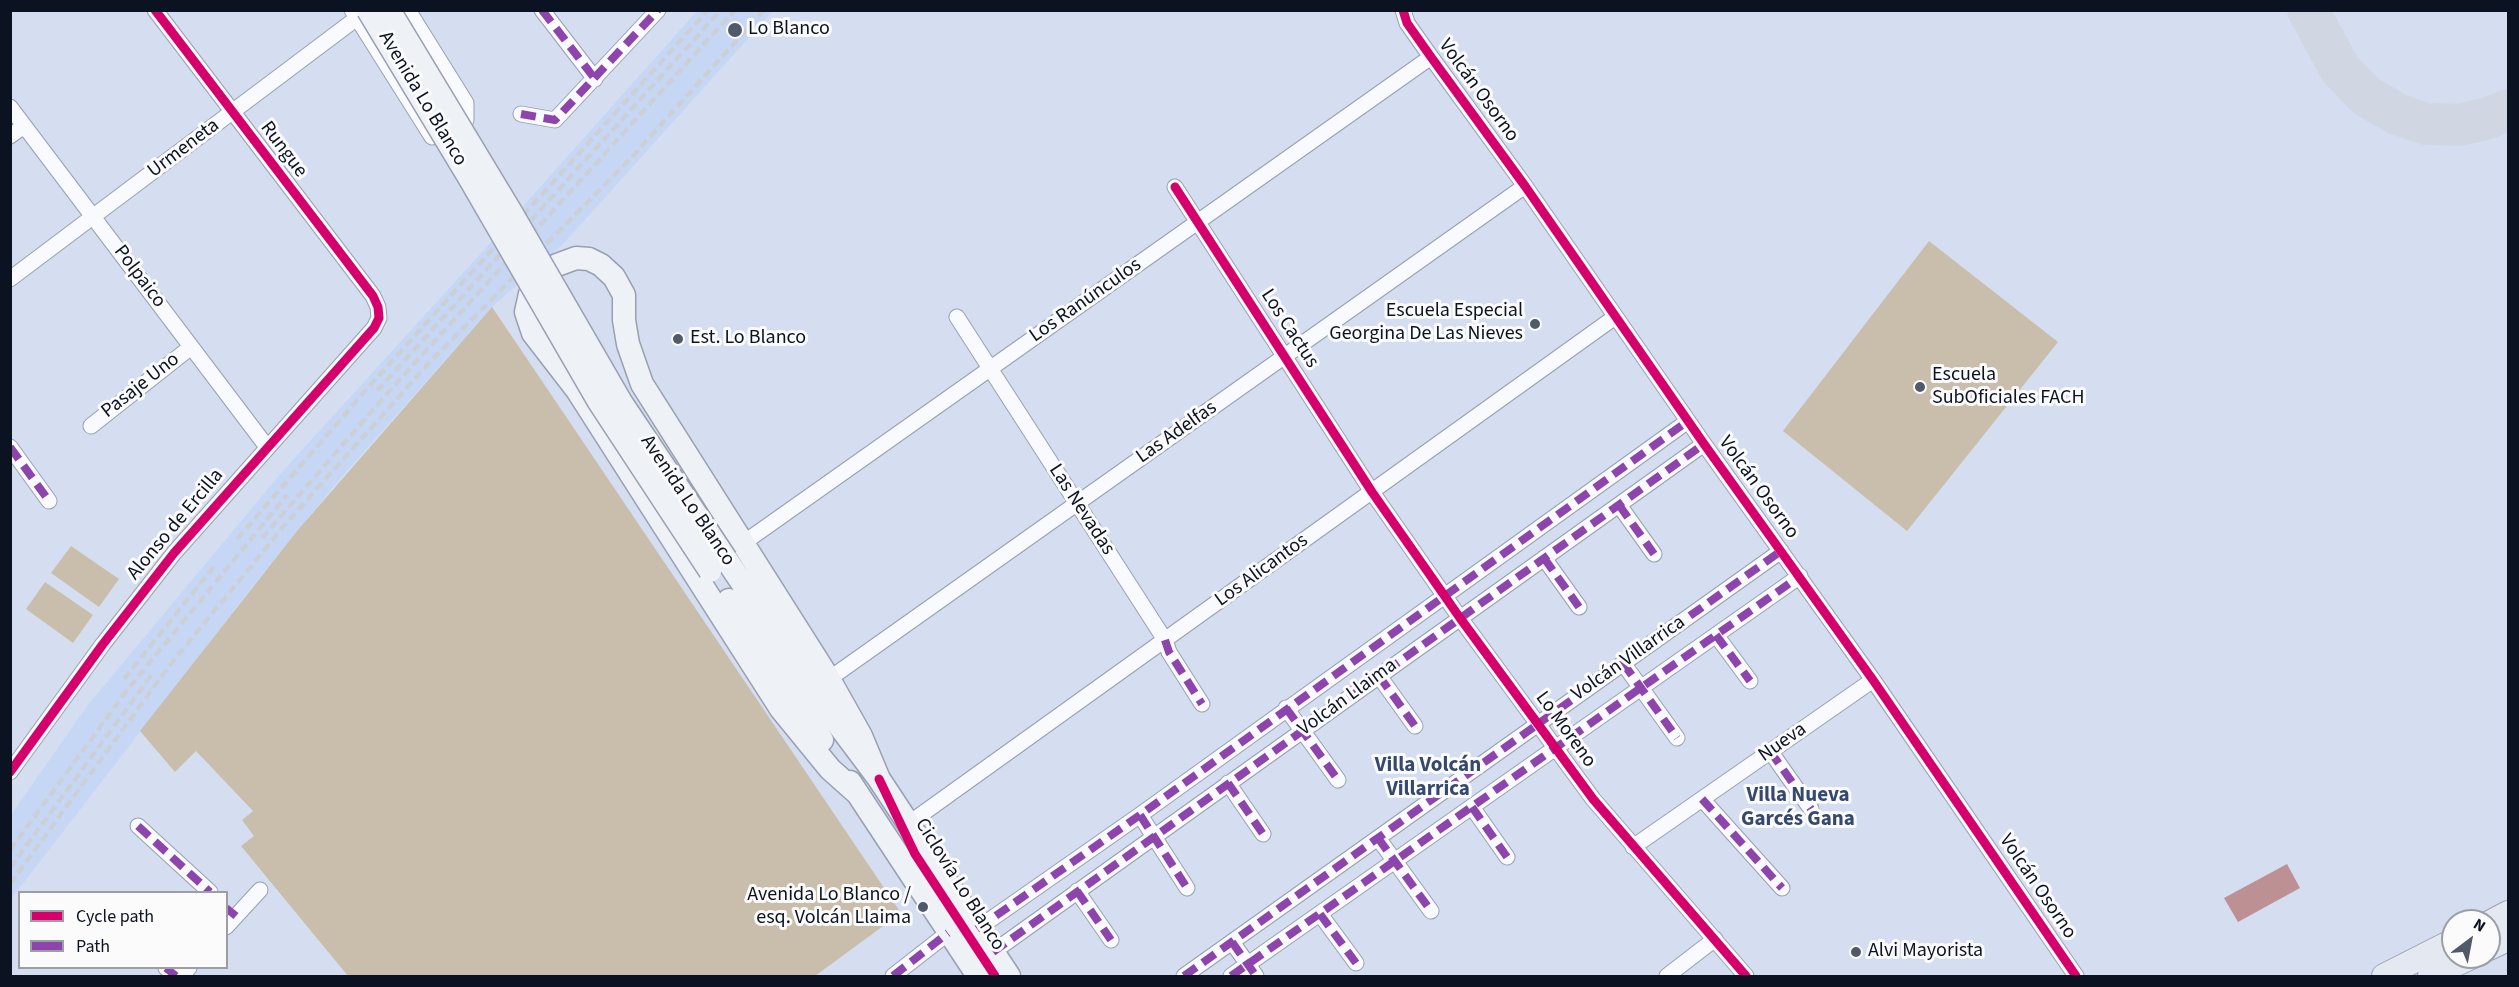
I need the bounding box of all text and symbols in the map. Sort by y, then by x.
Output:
place label: Lo Blanco [748,18,830,42]
marker: Lo Blanco [726,21,744,39]
street label: Avenida Lo Blanco [372,27,472,171]
street label: Volcán Osorno [1433,35,1523,147]
street label: Urmeneta [143,114,225,184]
street label: Rungue [254,117,312,183]
street label: Polpaico [108,241,170,313]
street label: Los Ranúnculos [1025,254,1147,348]
street label: Los Cactus [1255,285,1323,373]
place label: Escuela Especial Georgina De Las Nieves [1329,300,1523,347]
marker: Escuela Especial Georgina De Las Nieves [1528,317,1542,331]
place label: Est. Lo Blanco [690,327,806,351]
marker: Est. Lo Blanco [671,332,685,346]
street label: Pasaje Uno [97,348,185,424]
place label: Escuela SubOficiales FACH [1932,364,2084,411]
marker: Escuela SubOficiales FACH [1913,380,1927,394]
street label: Las Adelfas [1132,396,1222,470]
street label: Avenida Lo Blanco [634,431,740,571]
street label: Volcán Osorno [1713,432,1803,544]
street label: Las Nevadas [1043,460,1119,560]
street label: Alonso de Ercilla [123,465,229,585]
street label: Los Alicantos [1211,529,1313,613]
street label: Volcán Villarrica [1568,611,1690,707]
street label: Volcán Llaima [1294,654,1402,742]
street label: Lo Moreno [1529,687,1601,773]
street label: Nueva [1754,718,1812,768]
district label: Villa Volcán Villarrica [1375,753,1481,803]
district label: Villa Nueva Garcés Gana [1741,783,1855,833]
street label: Ciclovía Lo Blanco [909,814,1009,956]
street label: Volcán Osorno [1993,830,2081,944]
place label: Avenida Lo Blanco / esq. Volcán Llaima [747,884,911,931]
legend [18,891,228,969]
marker: Avenida Lo Blanco / esq. Volcán Llaima [916,900,930,914]
text: Cycle path [76,904,154,929]
north arrow [2441,909,2501,969]
text: N [2469,913,2490,938]
text: Path [76,934,110,959]
place label: Alvi Mayorista [1868,940,1983,964]
marker: Alvi Mayorista [1849,945,1863,959]

